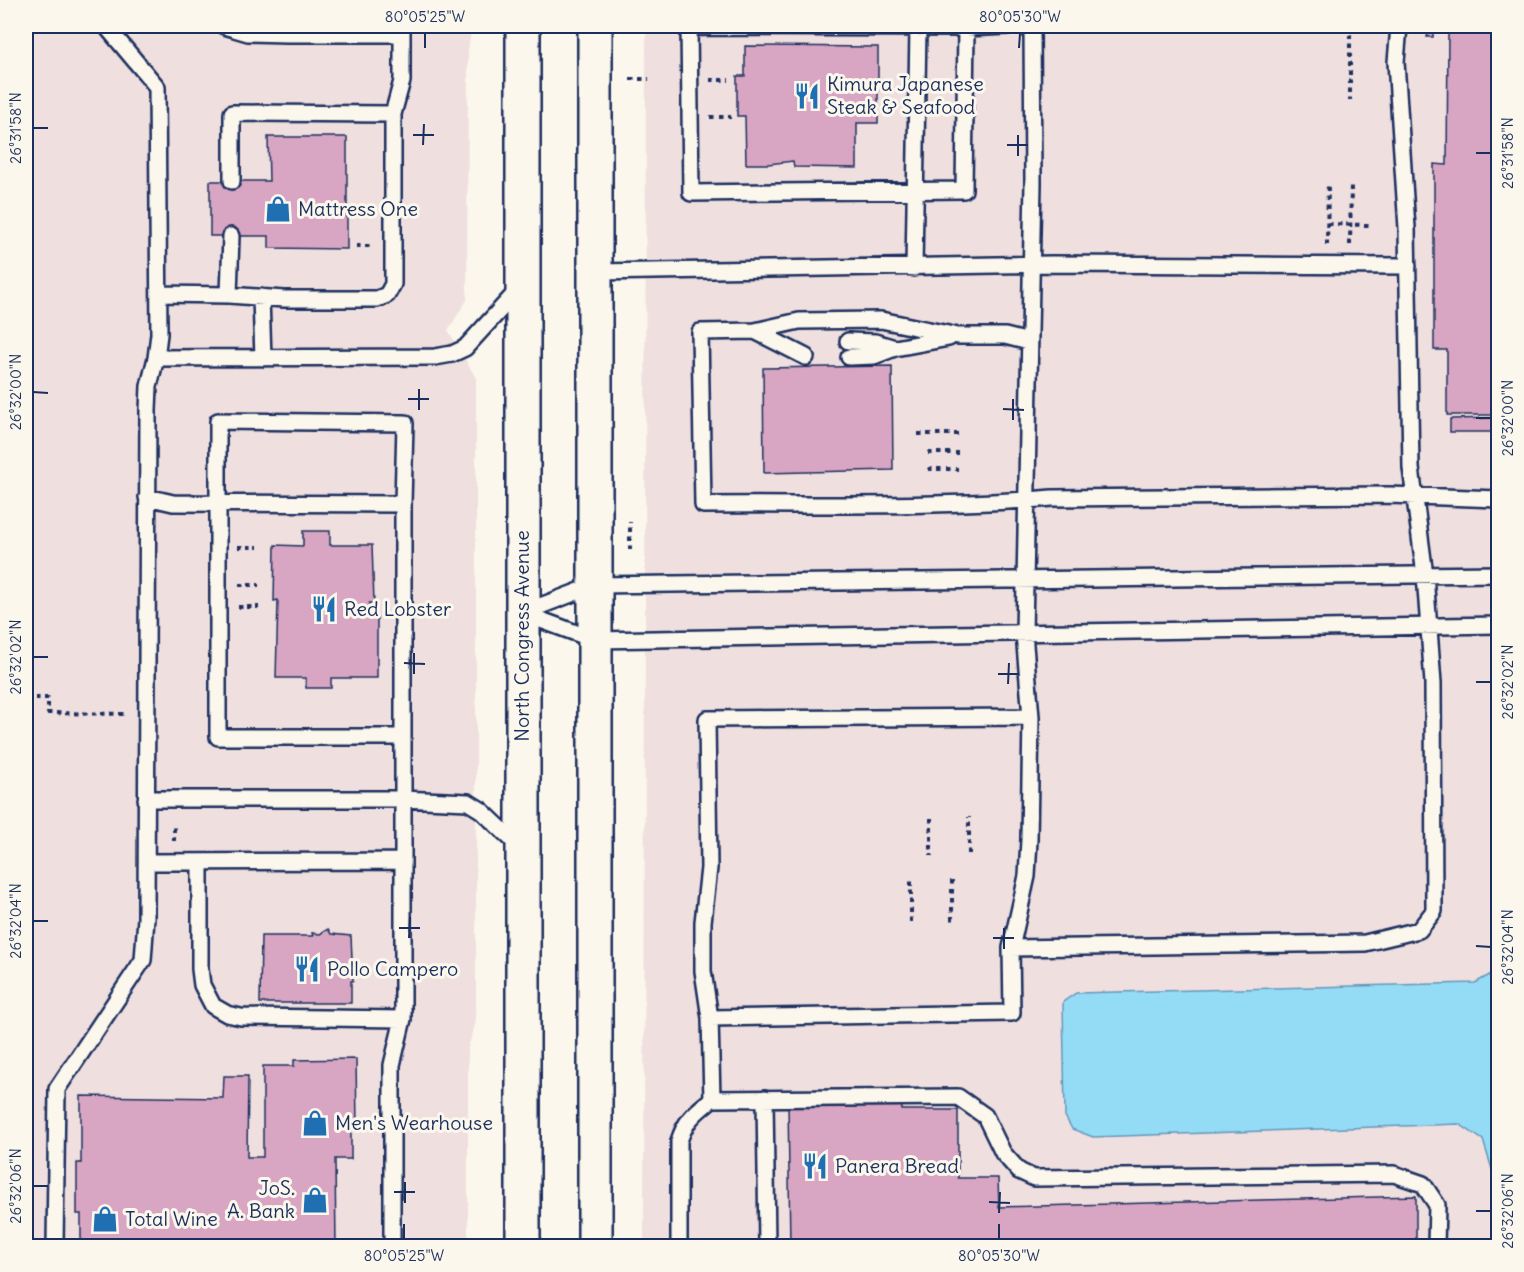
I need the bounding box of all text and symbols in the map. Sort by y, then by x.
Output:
text: 80°05'25"W [385,7,466,26]
text: 80°05'30"W [979,7,1061,26]
place label: Kimura Japanese Steak & Seafood [827,71,984,119]
restaurant icon: Kimura Japanese Steak & Seafood [792,81,822,111]
text: 26°31'58"N [6,92,25,164]
text: 26°31'58"N [1498,117,1517,189]
shop icon: Mattress One [263,194,293,224]
place label: Mattress One [298,196,418,221]
text: 26°32'00"N [6,354,25,430]
text: 26°32'00"N [1498,380,1517,456]
street label: North Congress Avenue [509,530,534,742]
restaurant icon: Red Lobster [309,594,339,624]
place label: Red Lobster [344,596,451,621]
text: 26°32'02"N [6,619,25,695]
text: 26°32'02"N [1498,644,1517,720]
text: 26°32'04"N [6,883,25,959]
text: 26°32'04"N [1498,909,1517,985]
restaurant icon: Pollo Campero [292,954,322,984]
place label: Pollo Campero [327,956,458,981]
shop icon: Men's Wearhouse [300,1108,330,1138]
place label: Men's Wearhouse [335,1110,493,1135]
text: 26°32'06"N [6,1148,25,1224]
restaurant icon: Panera Bread [800,1151,830,1181]
place label: Panera Bread [835,1153,959,1178]
text: 26°32'06"N [1498,1173,1517,1249]
place label: JoS. A. Bank [227,1175,295,1223]
shop icon: JoS. A. Bank [300,1185,330,1215]
shop icon: Total Wine [90,1204,120,1234]
place label: Total Wine [125,1206,218,1231]
text: 80°05'25"W [364,1246,445,1265]
text: 80°05'30"W [958,1246,1040,1265]

